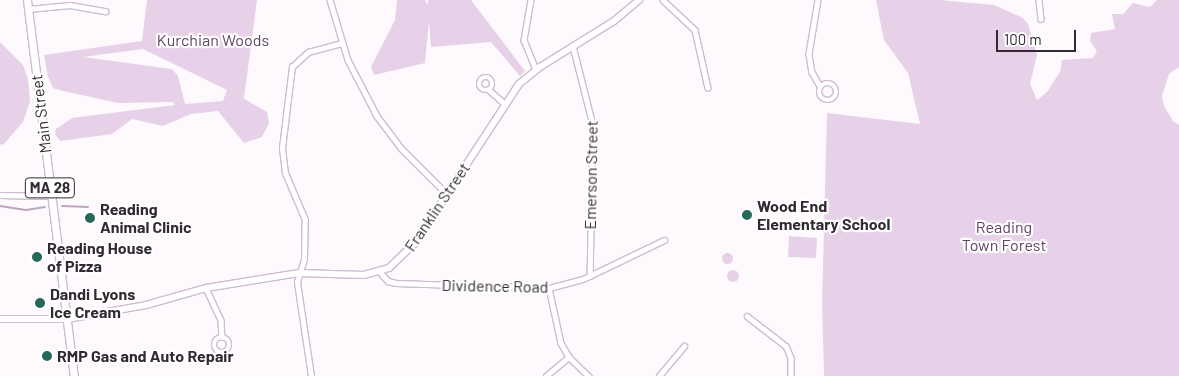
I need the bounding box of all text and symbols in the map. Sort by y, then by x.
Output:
scale bar [999,20,1079,52]
park label: Kurchian Woods [157,30,269,50]
text: 100 m [1004,30,1042,48]
street label: Main Street [27,74,55,154]
street label: Emerson Street [580,120,602,230]
street label: Franklin Street [400,159,474,255]
road number: MA 28 [24,176,76,200]
place label: Wood End Elementary School [757,196,890,234]
place label: Reading Animal Clinic [100,199,192,237]
marker: Wood End Elementary School [741,209,753,221]
marker: Reading Animal Clinic [84,212,96,224]
park label: Reading Town Forest [962,217,1046,255]
place label: Reading House of Pizza [47,238,152,276]
marker: Reading House of Pizza [31,251,43,263]
street label: Dividence Road [441,275,549,297]
place label: Dandi Lyons Ice Cream [50,284,135,322]
marker: Dandi Lyons Ice Cream [34,297,46,309]
place label: RMP Gas and Auto Repair [57,346,234,366]
marker: RMP Gas and Auto Repair [41,350,53,362]

